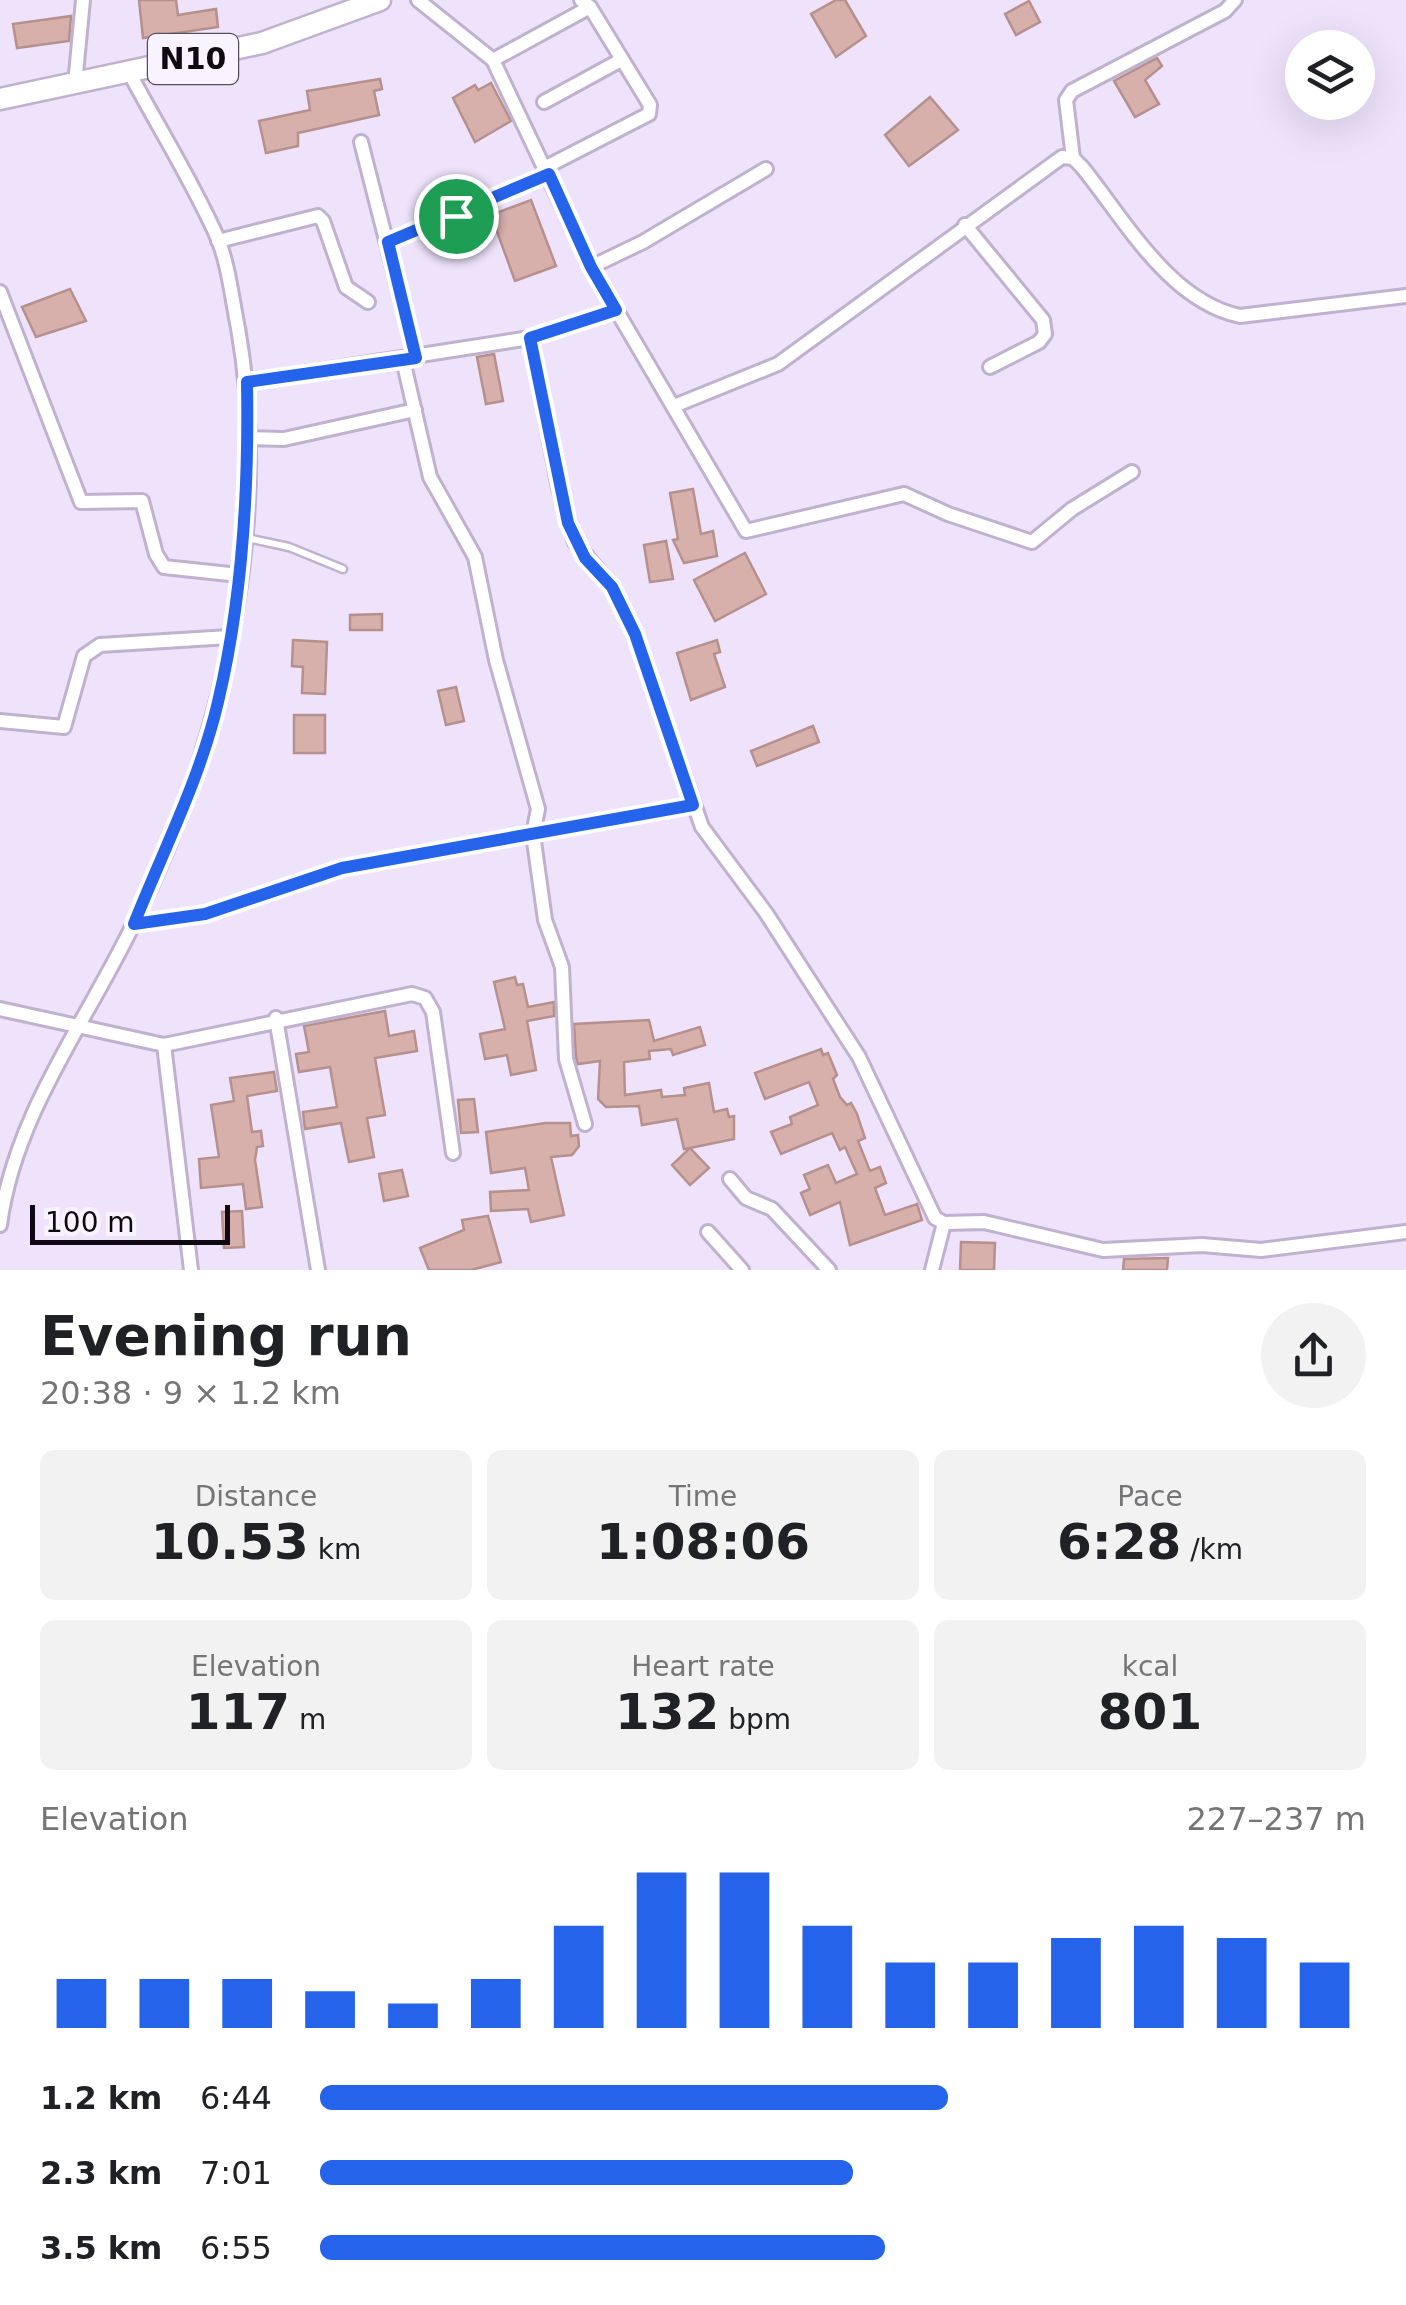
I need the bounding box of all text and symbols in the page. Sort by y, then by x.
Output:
map controls [1285,30,1375,120]
button: layers [1285,30,1375,120]
road number: N10 [148,34,238,84]
pin [414,174,499,259]
icon: arrive [429,189,484,244]
scale bar [30,1200,230,1244]
text: 100 m [45,1206,135,1239]
button: share [1261,1303,1366,1408]
text: Evening run [40,1304,412,1368]
text: 20:38 · 9 × 1.2 km [40,1374,341,1412]
text: Distance [195,1480,317,1513]
text: Time [669,1480,737,1513]
text: Pace [1117,1480,1183,1513]
text: 10.53 [151,1513,309,1571]
text: 1:08:06 [596,1513,810,1571]
text: 6:28 [1057,1513,1181,1571]
text: km [309,1533,361,1566]
text: /km [1181,1533,1243,1566]
text: Elevation [191,1650,321,1683]
text: Heart rate [631,1650,775,1683]
text: kcal [1122,1650,1178,1683]
text: 117 [186,1683,290,1741]
text: 132 [615,1683,719,1741]
text: 801 [1098,1683,1202,1741]
text: m [290,1703,326,1736]
text: bpm [719,1703,791,1736]
text: Elevation [40,1800,189,1838]
text: 227–237 m [1187,1800,1366,1838]
text: 1.2 km [40,2079,162,2117]
text: 6:44 [200,2079,272,2117]
text: 2.3 km [40,2154,162,2192]
text: 7:01 [200,2154,272,2192]
text: 3.5 km [40,2229,162,2267]
text: 6:55 [200,2229,272,2267]

